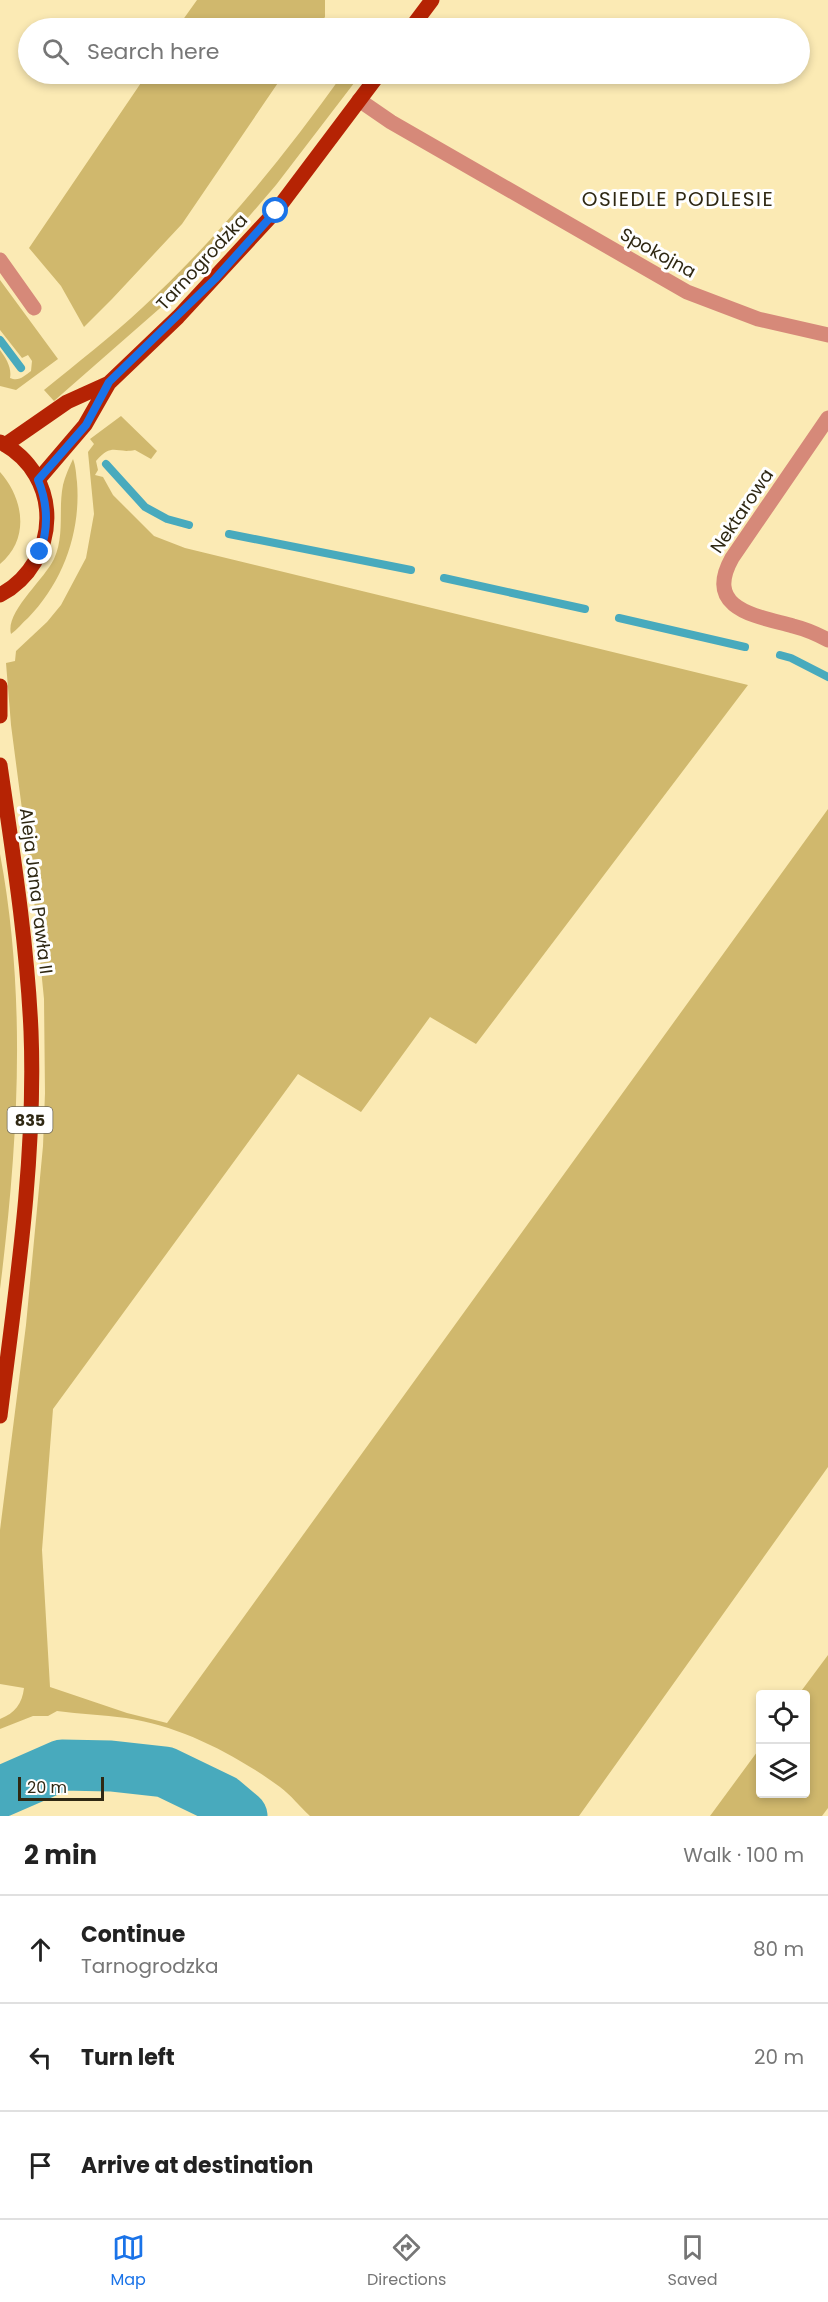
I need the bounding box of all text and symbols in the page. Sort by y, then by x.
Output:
search box [18,18,810,84]
icon: search [39,35,72,68]
text: Search here [87,36,220,67]
district label: OSIEDLE PODLESIE [582,185,774,213]
route start [262,197,288,223]
street label: Tarnogrodzka [150,208,253,315]
street label: Spokojna [616,221,701,284]
street label: Nektarowa [704,464,779,558]
route end [26,538,52,564]
street label: Aleja Jana Pawła II [14,807,59,975]
road number: 835 [8,1107,52,1133]
map controls [756,1690,810,1798]
button: locate [756,1690,810,1744]
button: layers [756,1744,810,1798]
scale bar [18,1774,104,1802]
text: 20 m [27,1776,67,1799]
text: 2 min [24,1837,97,1873]
text: Walk · 100 m [683,1841,804,1869]
text: Continue [81,1919,185,1950]
icon: ahead [24,1933,57,1966]
text: 80 m [753,1935,804,1963]
text: Tarnogrodzka [81,1952,219,1980]
icon: left [24,2041,57,2074]
text: Turn left [81,2042,175,2073]
text: 20 m [754,2043,804,2071]
icon: arrive [24,2149,57,2182]
text: Arrive at destination [81,2150,313,2181]
tab: Map [111,2231,146,2292]
tab: Directions [367,2231,446,2292]
tab: Saved [668,2231,717,2292]

